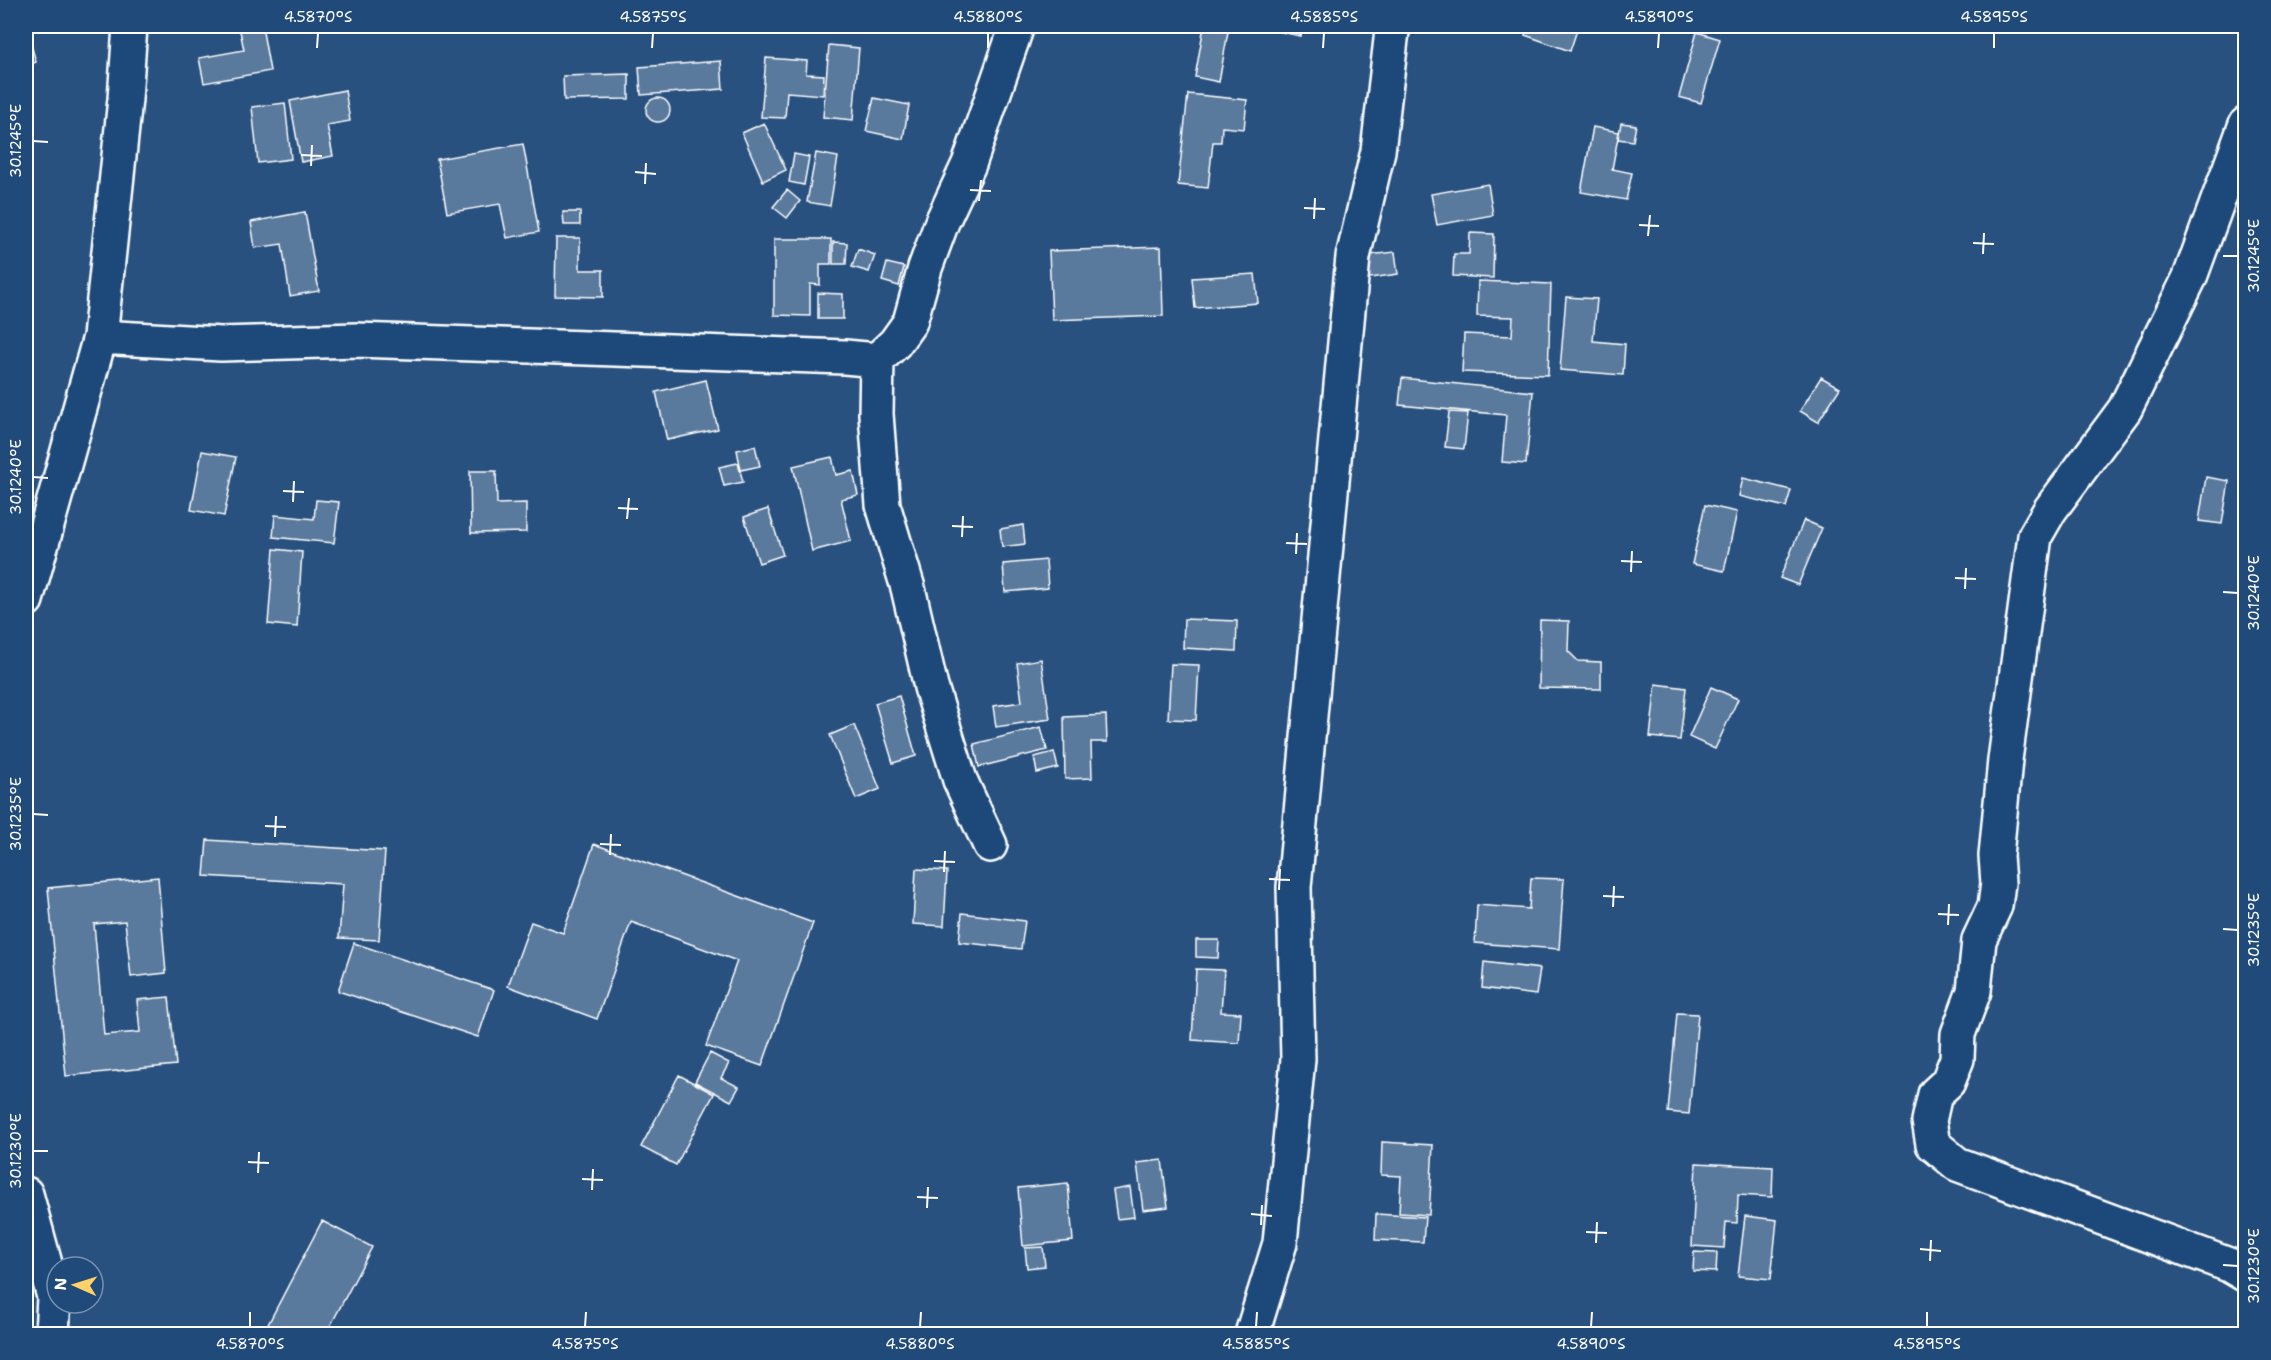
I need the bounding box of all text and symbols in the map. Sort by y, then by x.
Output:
text: 4.5870°S [284,7,352,27]
text: 4.5875°S [619,7,687,27]
text: 4.5880°S [953,7,1023,27]
text: 4.5885°S [1290,7,1358,27]
text: 4.5890°S [1625,7,1693,27]
text: 4.5895°S [1960,7,2028,27]
text: 30.1245°E [6,104,26,178]
text: 30.1245°E [2244,219,2264,293]
text: 30.1240°E [6,439,26,515]
text: 30.1240°E [2244,555,2264,631]
text: 30.1235°E [6,777,26,851]
text: 30.1235°E [2244,893,2264,967]
text: 30.1230°E [6,1113,26,1189]
text: 30.1230°E [2244,1228,2264,1304]
north arrow [45,1255,105,1315]
text: N [50,1277,71,1291]
text: 4.5870°S [216,1334,284,1354]
text: 4.5875°S [551,1334,619,1354]
text: 4.5880°S [885,1334,955,1354]
text: 4.5885°S [1222,1334,1290,1354]
text: 4.5890°S [1557,1334,1625,1354]
text: 4.5895°S [1893,1334,1961,1354]

